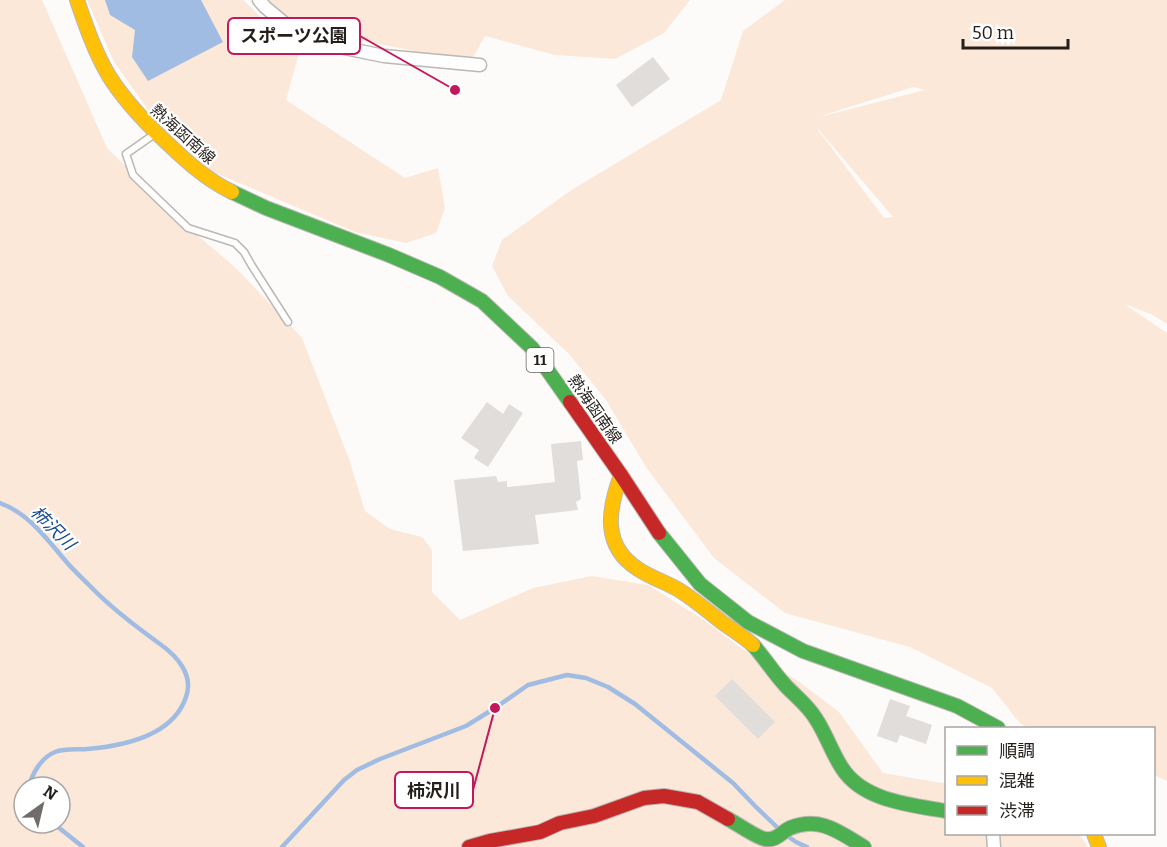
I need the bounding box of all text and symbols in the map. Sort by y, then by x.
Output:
scale bar [963,12,1068,50]
callout: スポーツ公園 [228,18,360,54]
text: 50 m [972,22,1014,44]
text: スポーツ公園 [240,25,348,47]
street label: 熱海函南線 [147,100,219,168]
road number: 11 [526,348,554,372]
street label: 熱海函南線 [564,371,626,447]
water label: 柿沢川 [26,501,81,556]
legend [945,727,1155,835]
text: 順調 [999,740,1035,762]
text: 混雑 [999,770,1035,792]
callout: 柿沢川 [395,772,473,808]
north arrow [12,775,72,835]
text: 柿沢川 [407,780,461,802]
text: N [40,782,61,804]
text: 渋滞 [999,800,1035,822]

